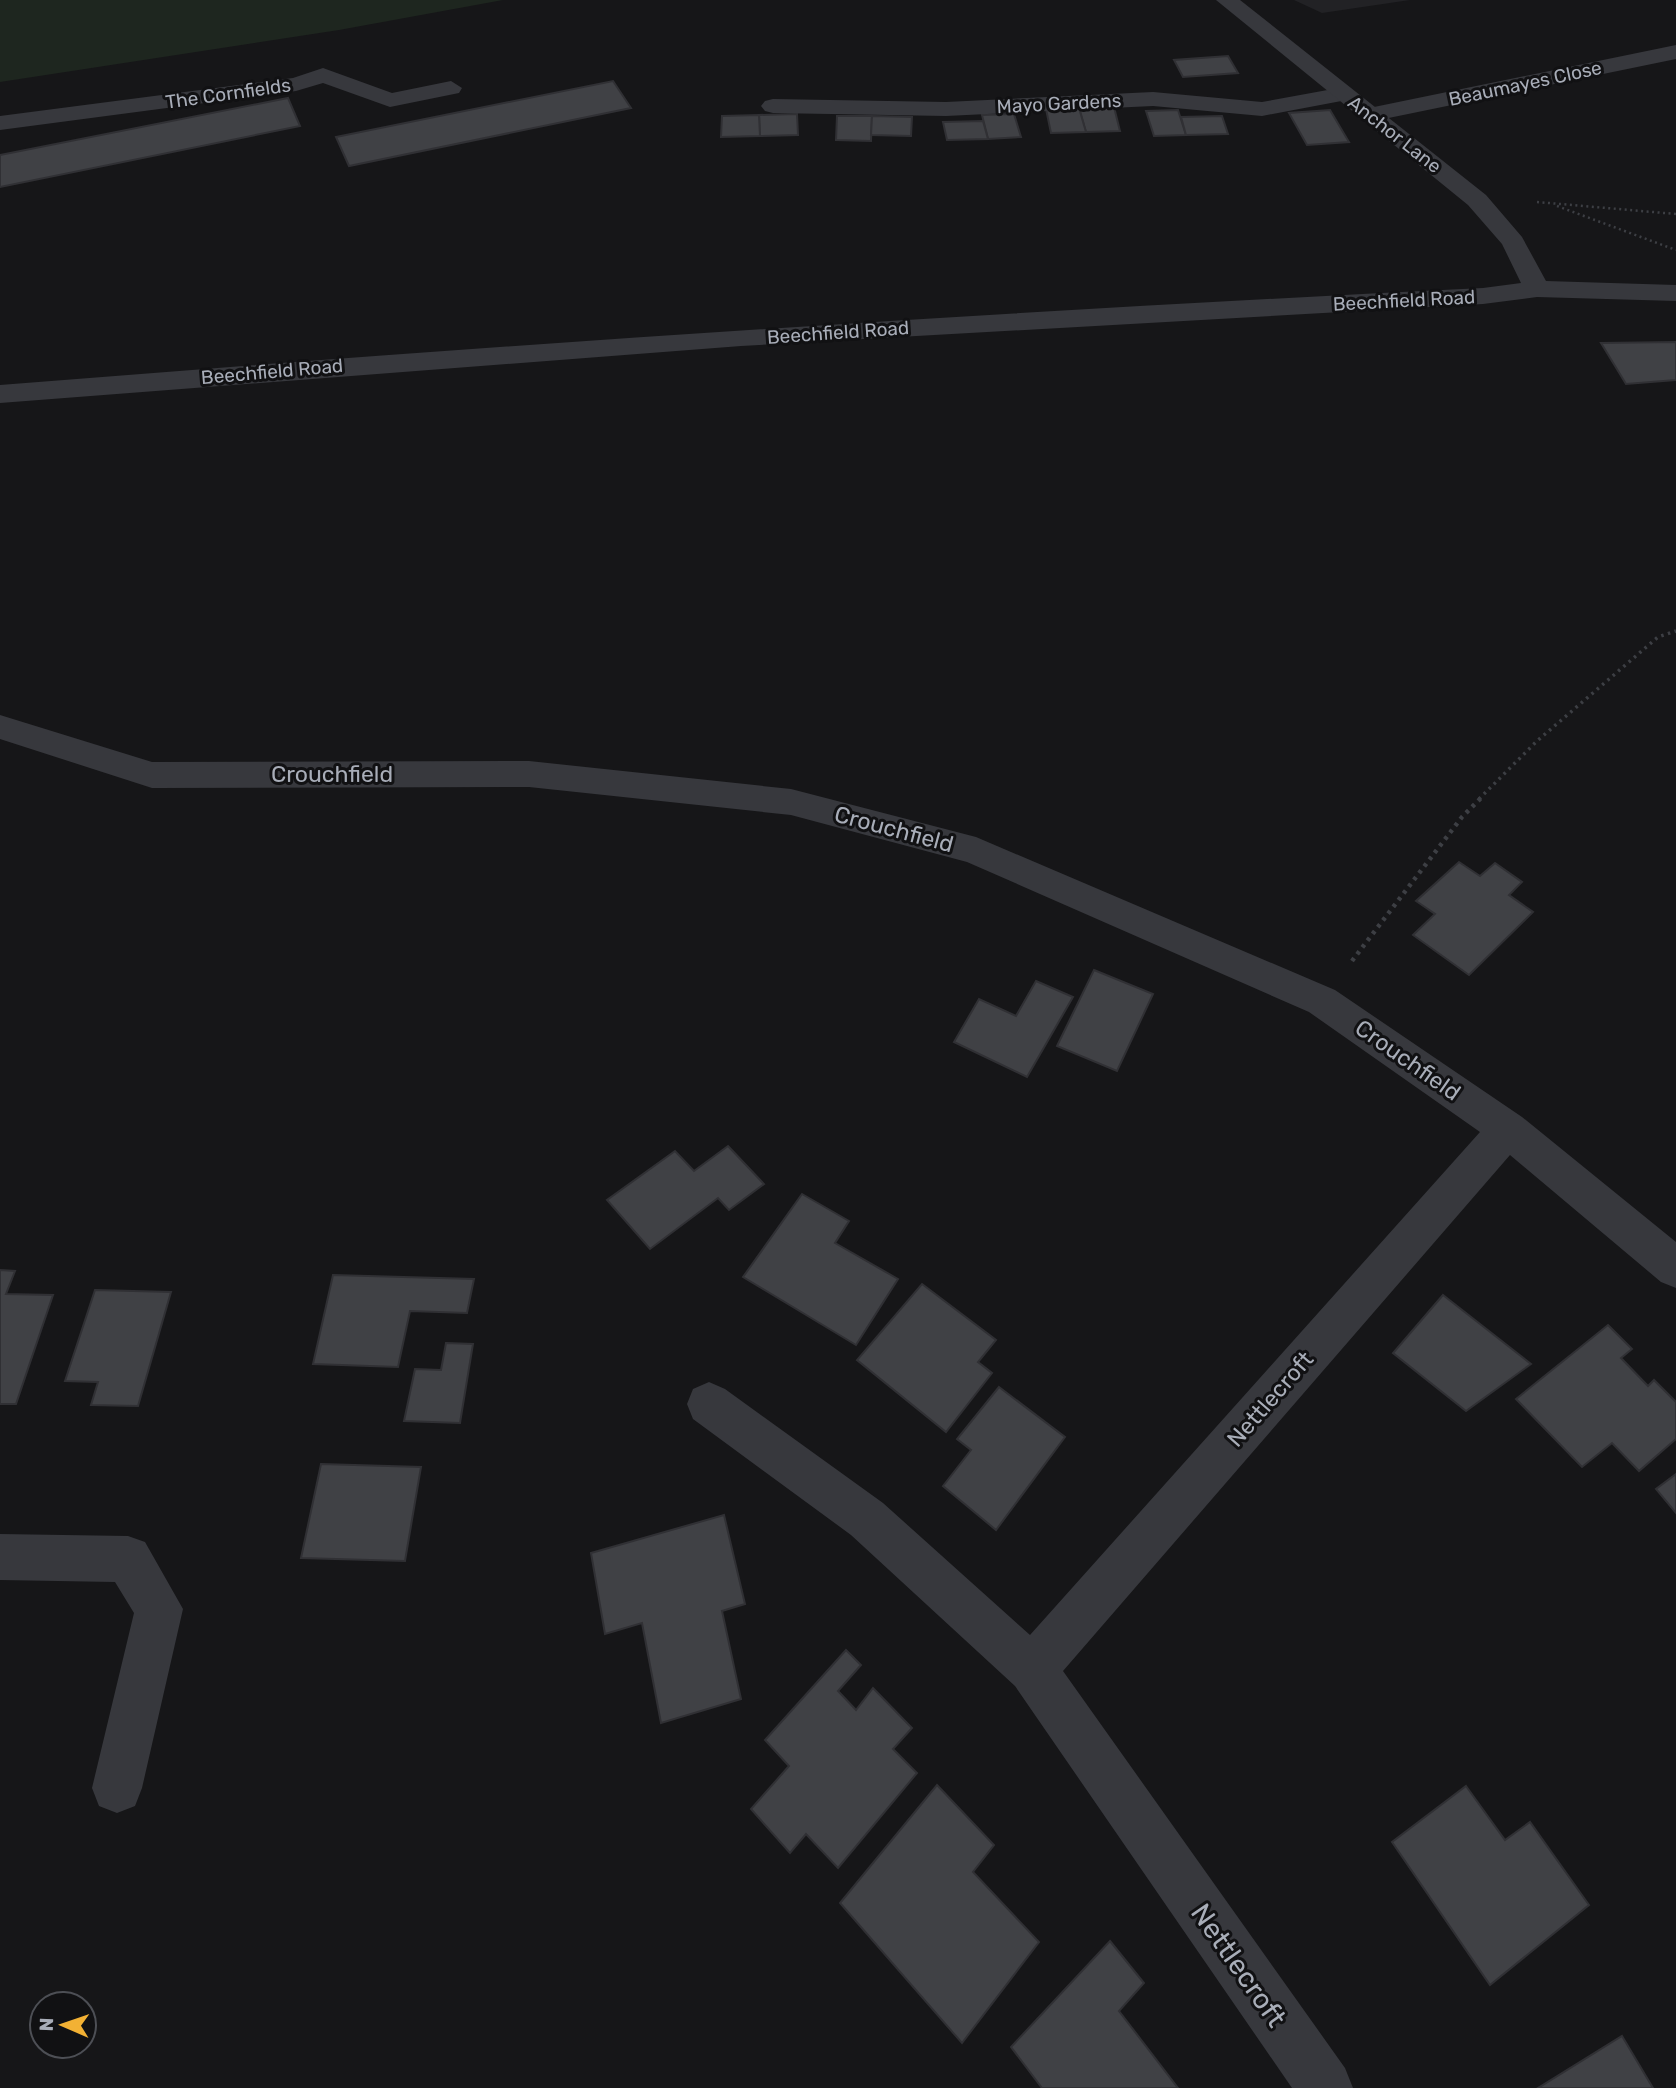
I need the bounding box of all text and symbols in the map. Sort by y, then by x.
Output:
street label: Beaumayes Close [1446,56,1604,111]
street label: The Cornfields [164,73,292,114]
street label: Mayo Gardens [996,89,1122,118]
street label: Anchor Lane [1343,91,1446,178]
street label: Beechfield Road [1332,285,1476,316]
street label: Beechfield Road [766,316,910,349]
street label: Beechfield Road [200,354,344,389]
street label: Crouchfield [271,760,393,788]
street label: Crouchfield [831,800,957,858]
street label: Crouchfield [1350,1013,1466,1107]
street label: Nettlecroft [1221,1346,1319,1452]
street label: Nettlecroft [1184,1897,1293,2033]
north arrow [28,1990,98,2060]
text: N [35,2017,58,2032]

